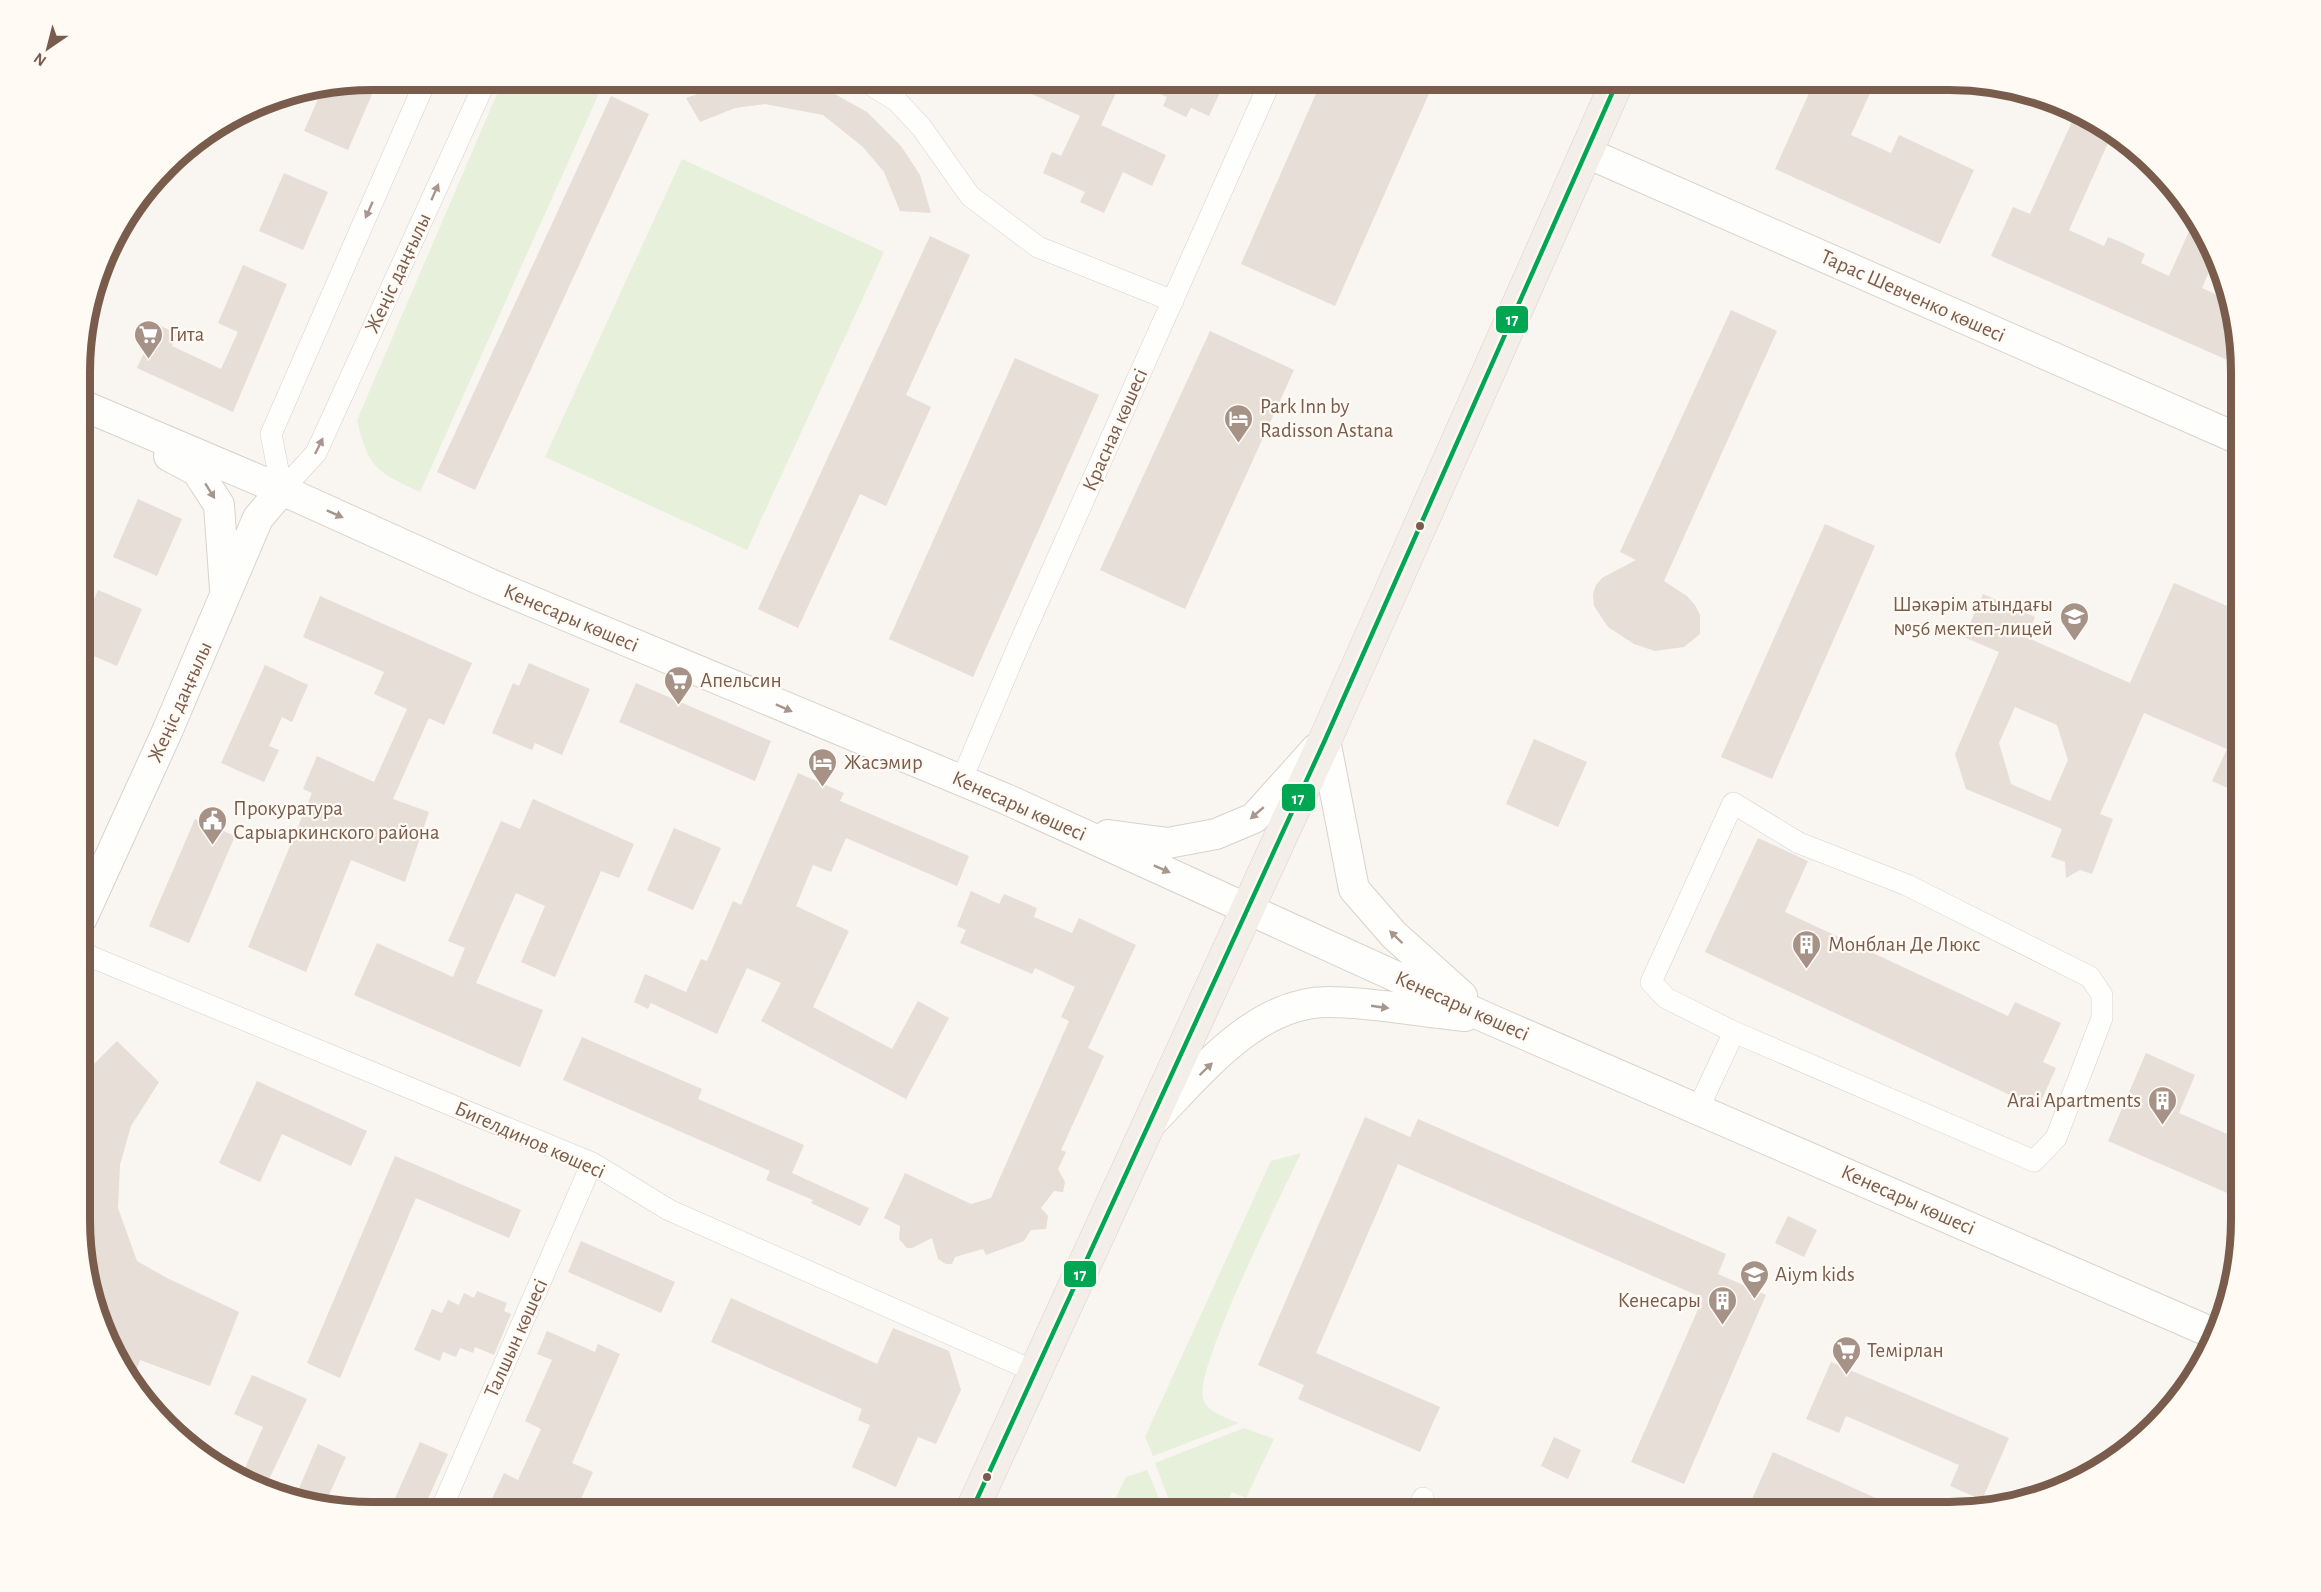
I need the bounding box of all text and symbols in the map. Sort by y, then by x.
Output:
north arrow [18,18,78,78]
text: N [31,50,49,69]
one-way arrow [431,184,440,201]
one-way arrow [365,202,374,219]
street label: Жеңіс даңғылы [361,210,435,336]
street label: Тарас Шевченко көшесі [1818,246,2008,346]
line badge: 17 [1495,305,1529,334]
text: 17 [1506,312,1518,328]
supermarket icon: Гита [132,318,164,360]
place label: Гита [169,324,205,345]
street label: Красная көшесі [1079,366,1151,494]
place label: Park Inn by Radisson Astana [1260,396,1394,441]
hotel icon: Park Inn by Radisson Astana [1223,402,1255,444]
one-way arrow [314,437,324,454]
one-way arrow [204,483,215,499]
one-way arrow [326,509,344,519]
unlabelled marker [1414,520,1426,532]
street label: Кенесары көшесі [500,580,642,656]
place label: Шәкәрім атындағы №56 мектеп-лицей [1892,594,2053,639]
school or university icon: Шәкәрім атындағы №56 мектеп-лицей [2058,600,2090,642]
street label: Жеңіс даңғылы [144,639,216,765]
supermarket icon: Апельсин [663,664,695,706]
place label: Апельсин [700,670,782,691]
one-way arrow [775,703,793,713]
hotel icon: Жасэмир [807,746,839,788]
place label: Жасэмир [844,752,923,773]
street label: Кенесары көшесі [949,767,1089,845]
line badge: 17 [1281,783,1316,812]
text: 17 [1292,791,1304,807]
place label: Прокуратура Сарыаркинского района [233,798,440,843]
public building icon: Прокуратура Сарыаркинского района [196,804,228,846]
one-way arrow [1249,807,1265,820]
one-way arrow [1153,864,1171,874]
building icon: Монблан Де Люкс [1791,928,1823,970]
one-way arrow [1389,930,1404,944]
place label: Монблан Де Люкс [1828,934,1981,955]
street label: Кенесары көшесі [1392,967,1532,1045]
one-way arrow [1371,1002,1390,1011]
one-way arrow [1199,1062,1214,1076]
building icon: Arai Apartments [2146,1084,2178,1126]
place label: Arai Apartments [2007,1090,2141,1111]
street label: Бигелдинов көшесі [452,1097,608,1183]
street label: Кенесары көшесі [1838,1161,1978,1239]
school or university icon: Aiym kids [1738,1258,1770,1300]
line badge: 17 [1063,1260,1097,1288]
place label: Aiym kids [1775,1264,1855,1285]
text: 17 [1074,1267,1086,1283]
street label: Талшын көшесі [481,1276,551,1400]
building icon: Кенесары [1706,1284,1738,1326]
place label: Кенесары [1617,1290,1701,1311]
supermarket icon: Темірлан [1830,1334,1862,1376]
place label: Темірлан [1867,1340,1944,1361]
unlabelled marker [981,1471,993,1483]

